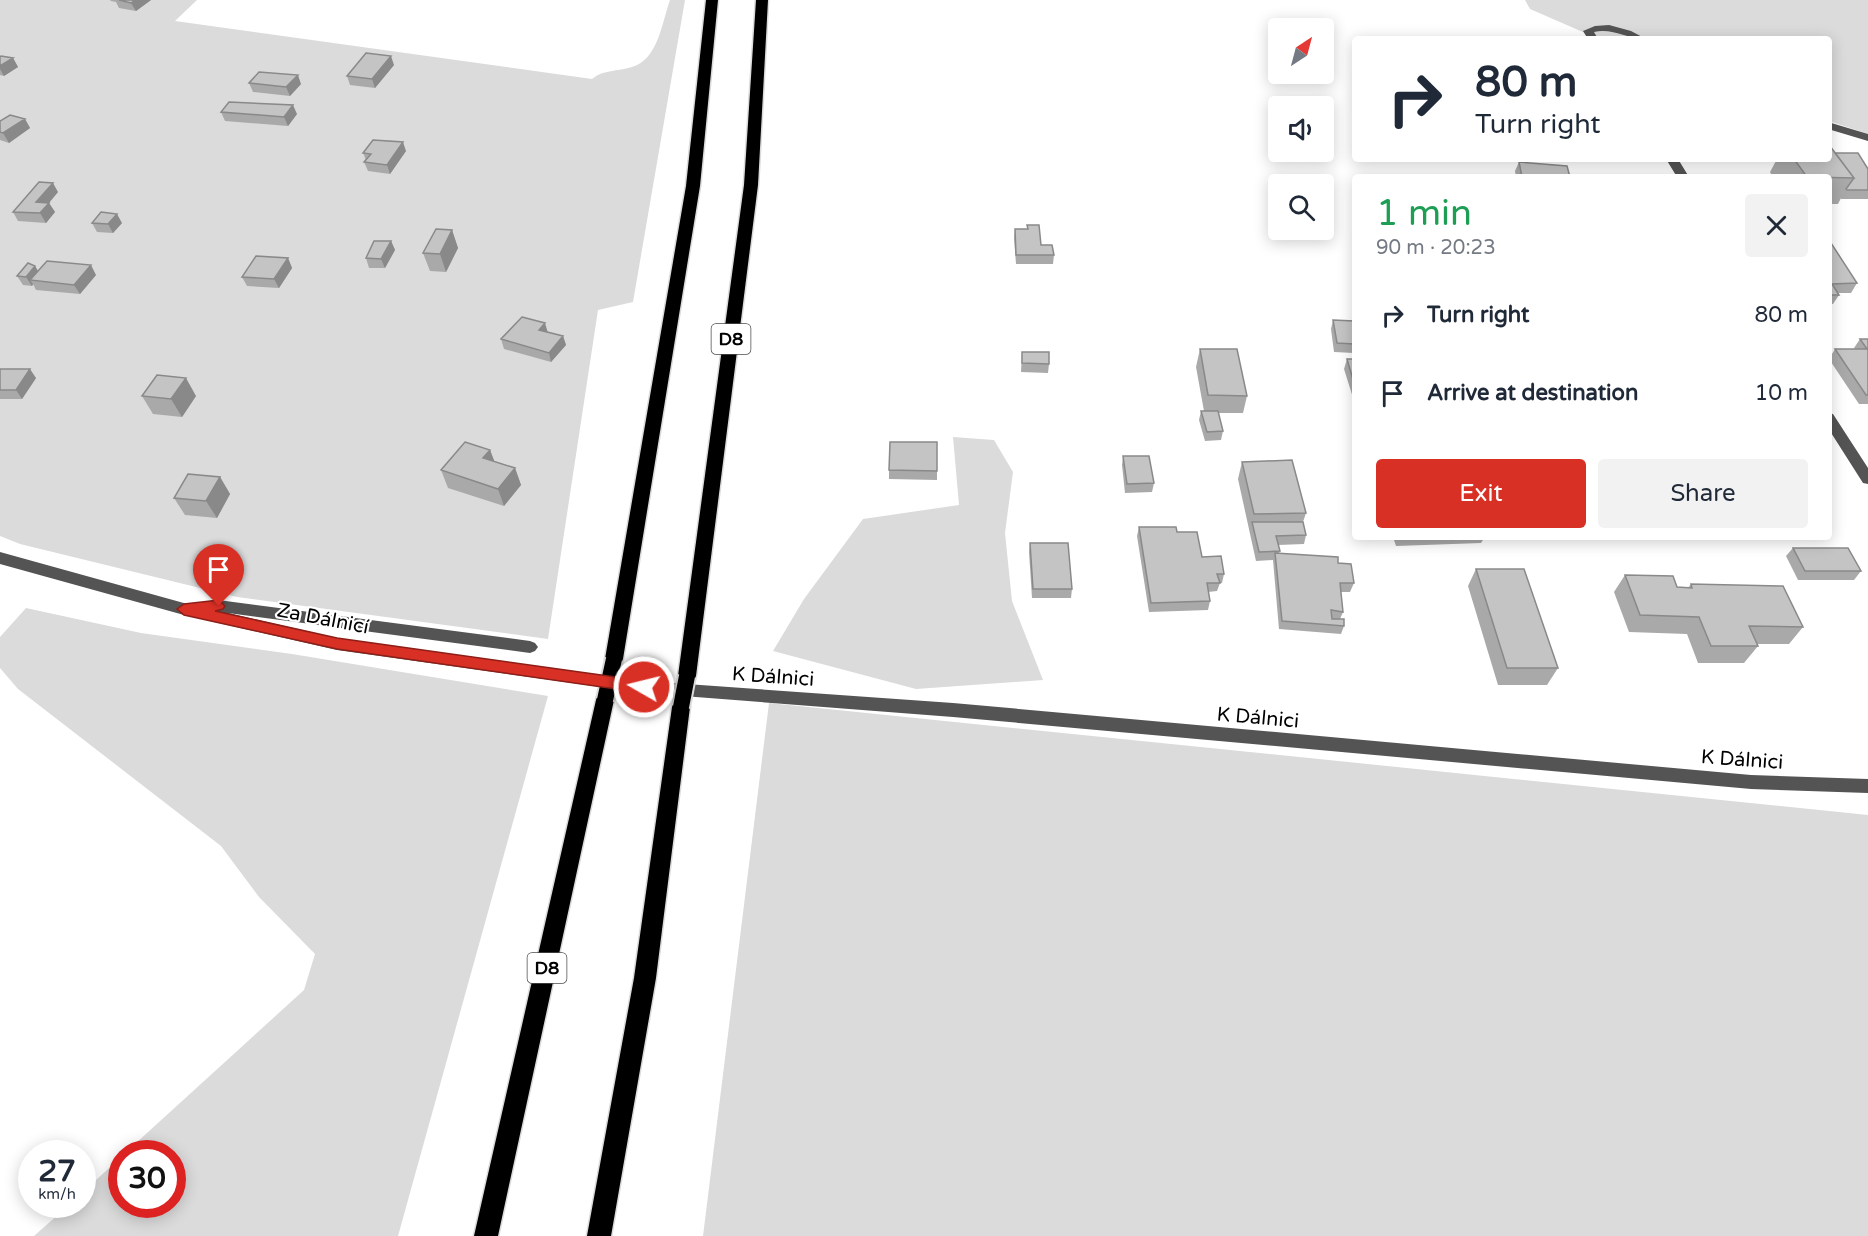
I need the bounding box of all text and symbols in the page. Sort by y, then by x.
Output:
north arrow [1268,18,1334,84]
map controls [1268,18,1334,240]
text: 80 m [1475,57,1577,108]
icon: right [1376,60,1454,138]
button: sound [1268,96,1334,162]
text: Turn right [1475,108,1601,141]
button: search [1268,174,1334,240]
text: 1 min [1376,192,1472,235]
button: close [1745,194,1808,257]
text: 90 m · 20:23 [1376,236,1496,260]
icon: right [1376,299,1409,332]
text: Turn right [1427,302,1529,328]
text: 80 m [1754,302,1808,328]
road number: D8 [712,324,750,354]
icon: arrive [1376,377,1409,410]
text: Arrive at destination [1427,380,1638,406]
text: 10 m [1754,380,1808,406]
button: Exit [1376,459,1586,528]
button: Share [1598,459,1808,528]
pin [193,544,244,606]
icon: arrive [202,553,235,586]
street label: Za Dálnicí [275,598,371,640]
position arrow [612,655,676,719]
street label: K Dálnici [731,662,815,692]
street label: K Dálnici [1216,702,1300,734]
street label: K Dálnici [1700,745,1784,775]
road number: D8 [528,953,566,983]
speed limit sign: 30 [108,1140,186,1218]
text: 27 [38,1153,76,1190]
text: km/h [38,1185,76,1203]

